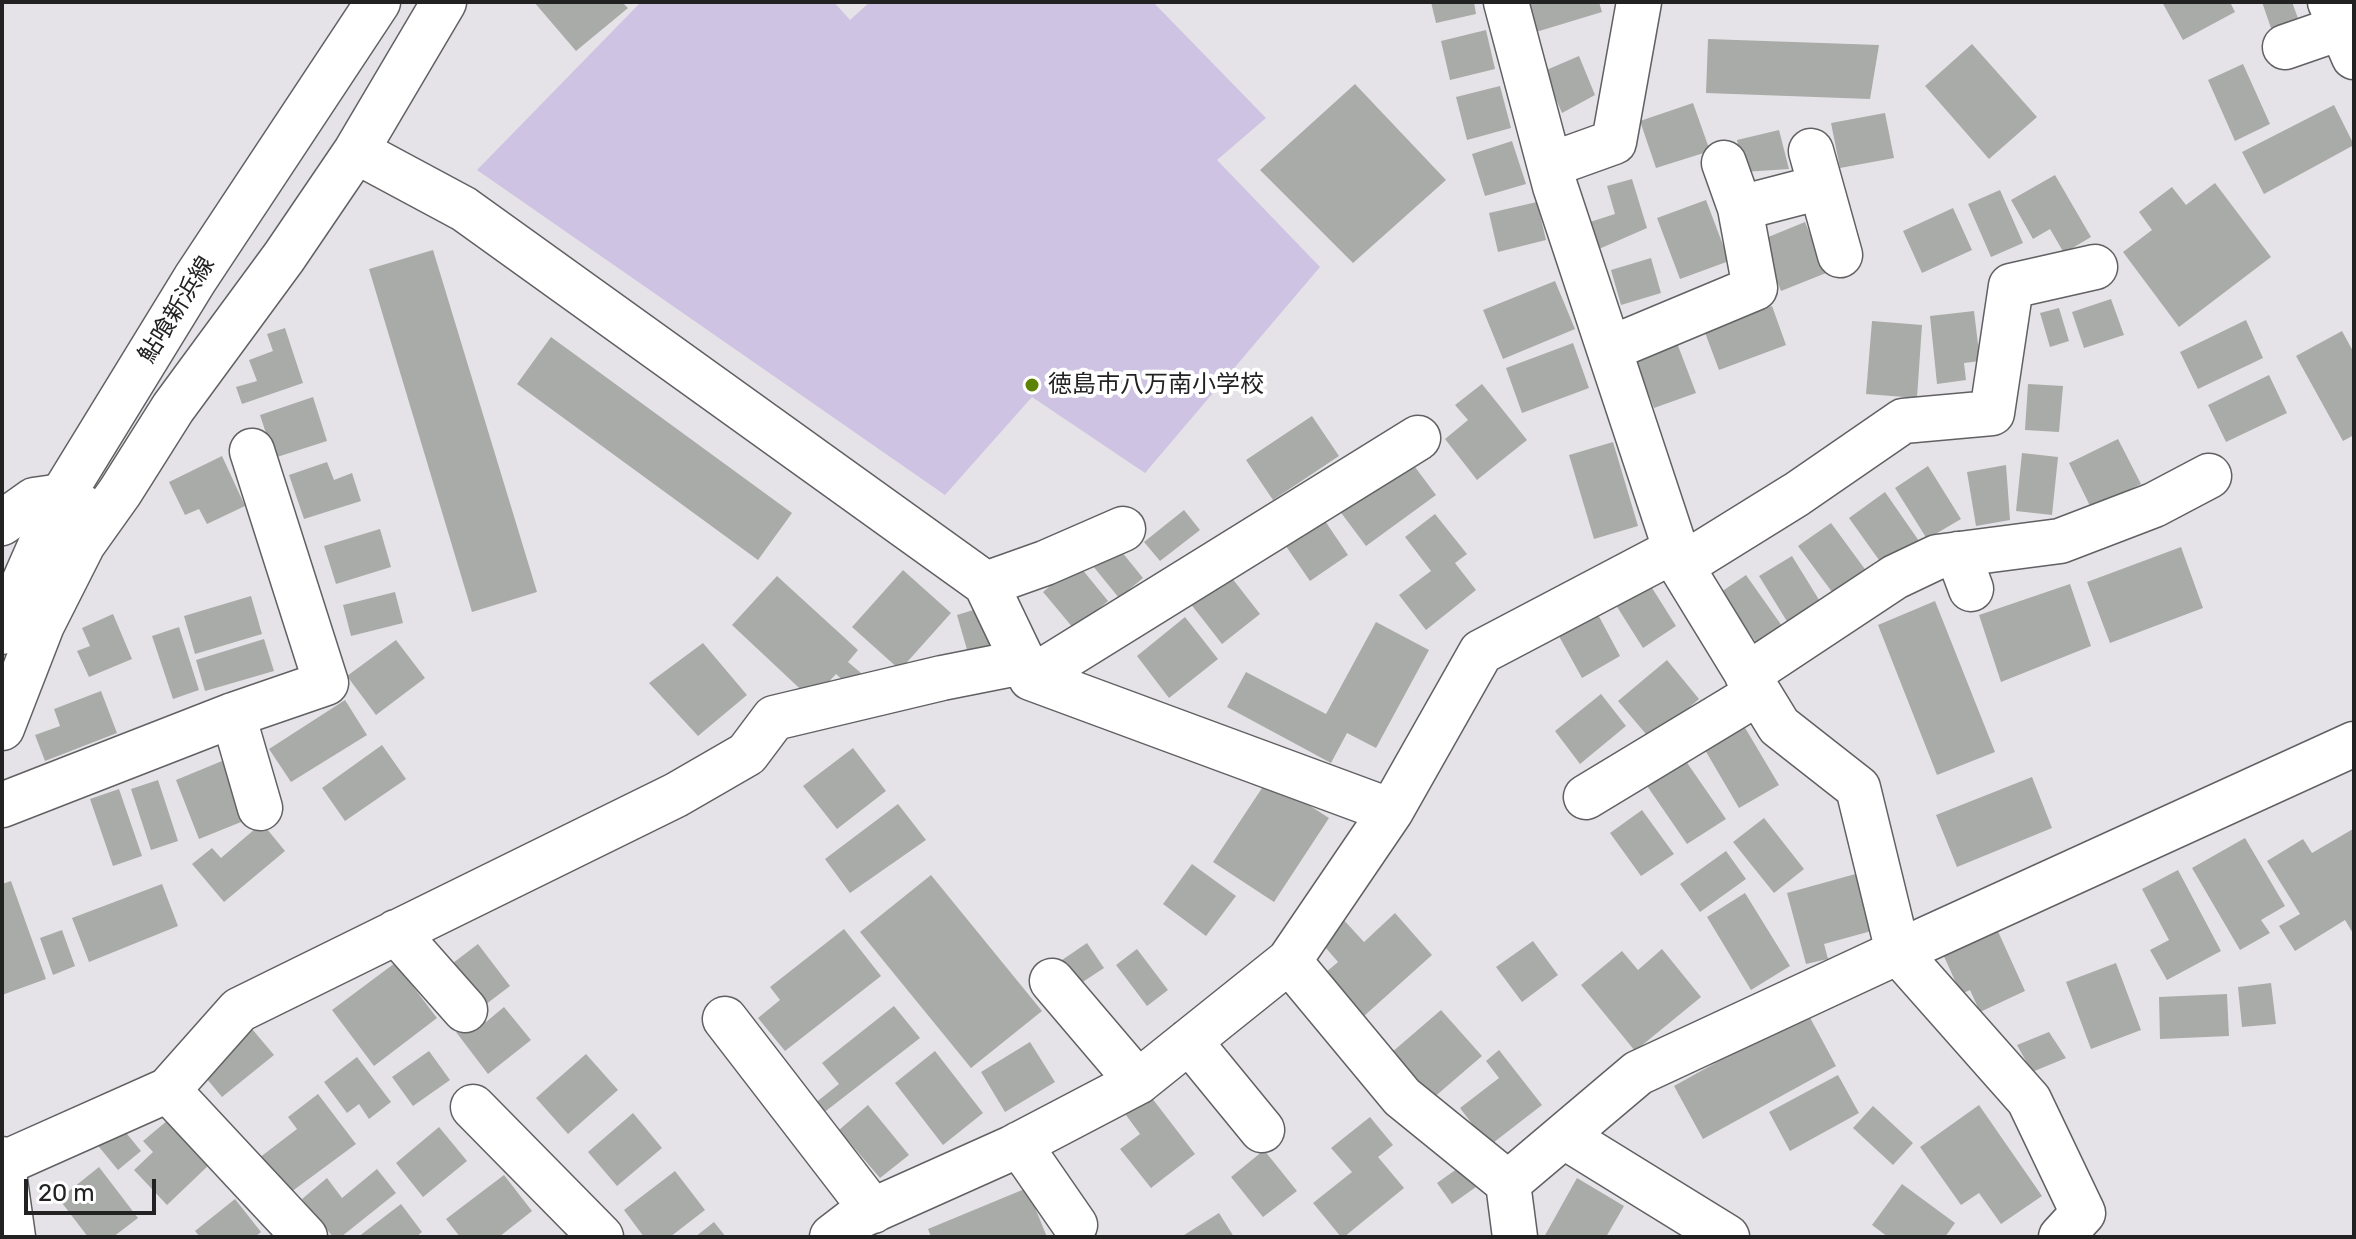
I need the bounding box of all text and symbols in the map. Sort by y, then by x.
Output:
street label: 鮎喰新浜線 [133,251,221,369]
place label: 徳島市八万南小学校 [1048,371,1264,399]
marker: 徳島市八万南小学校 [1023,376,1041,394]
scale bar [28,1163,160,1213]
text: 20 m [38,1179,95,1207]

